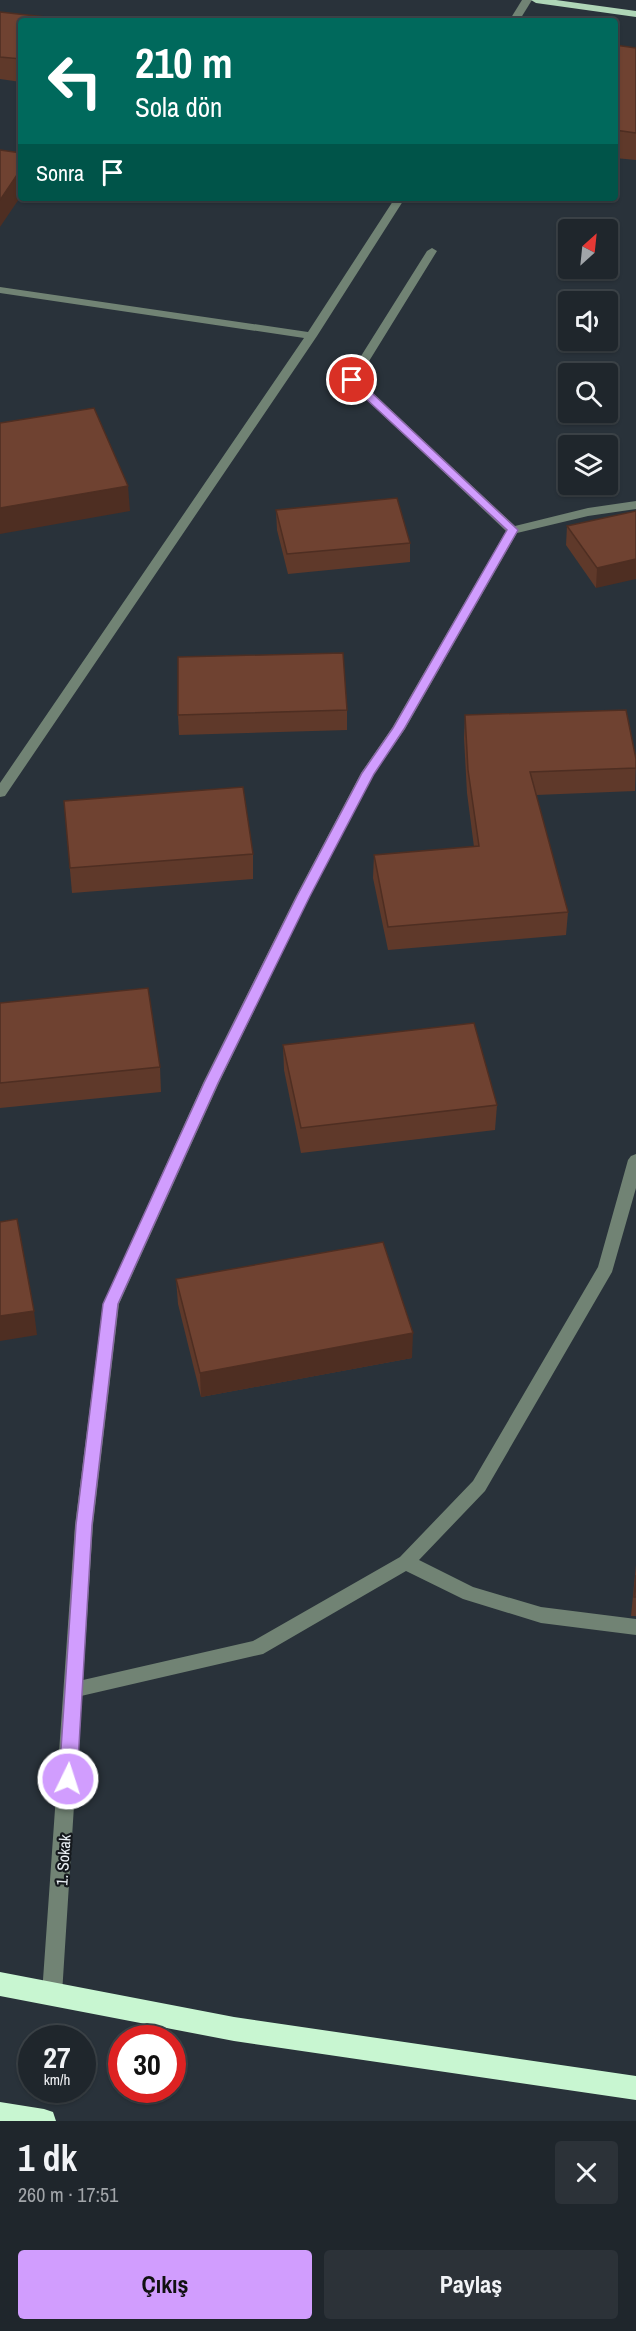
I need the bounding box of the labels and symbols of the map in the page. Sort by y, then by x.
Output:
north arrow [558,219,618,279]
pin [326,354,377,405]
position arrow [36,1747,100,1811]
street label: 1. Sokak [50,1833,76,1886]
speed limit sign: 30 [108,2025,186,2103]

